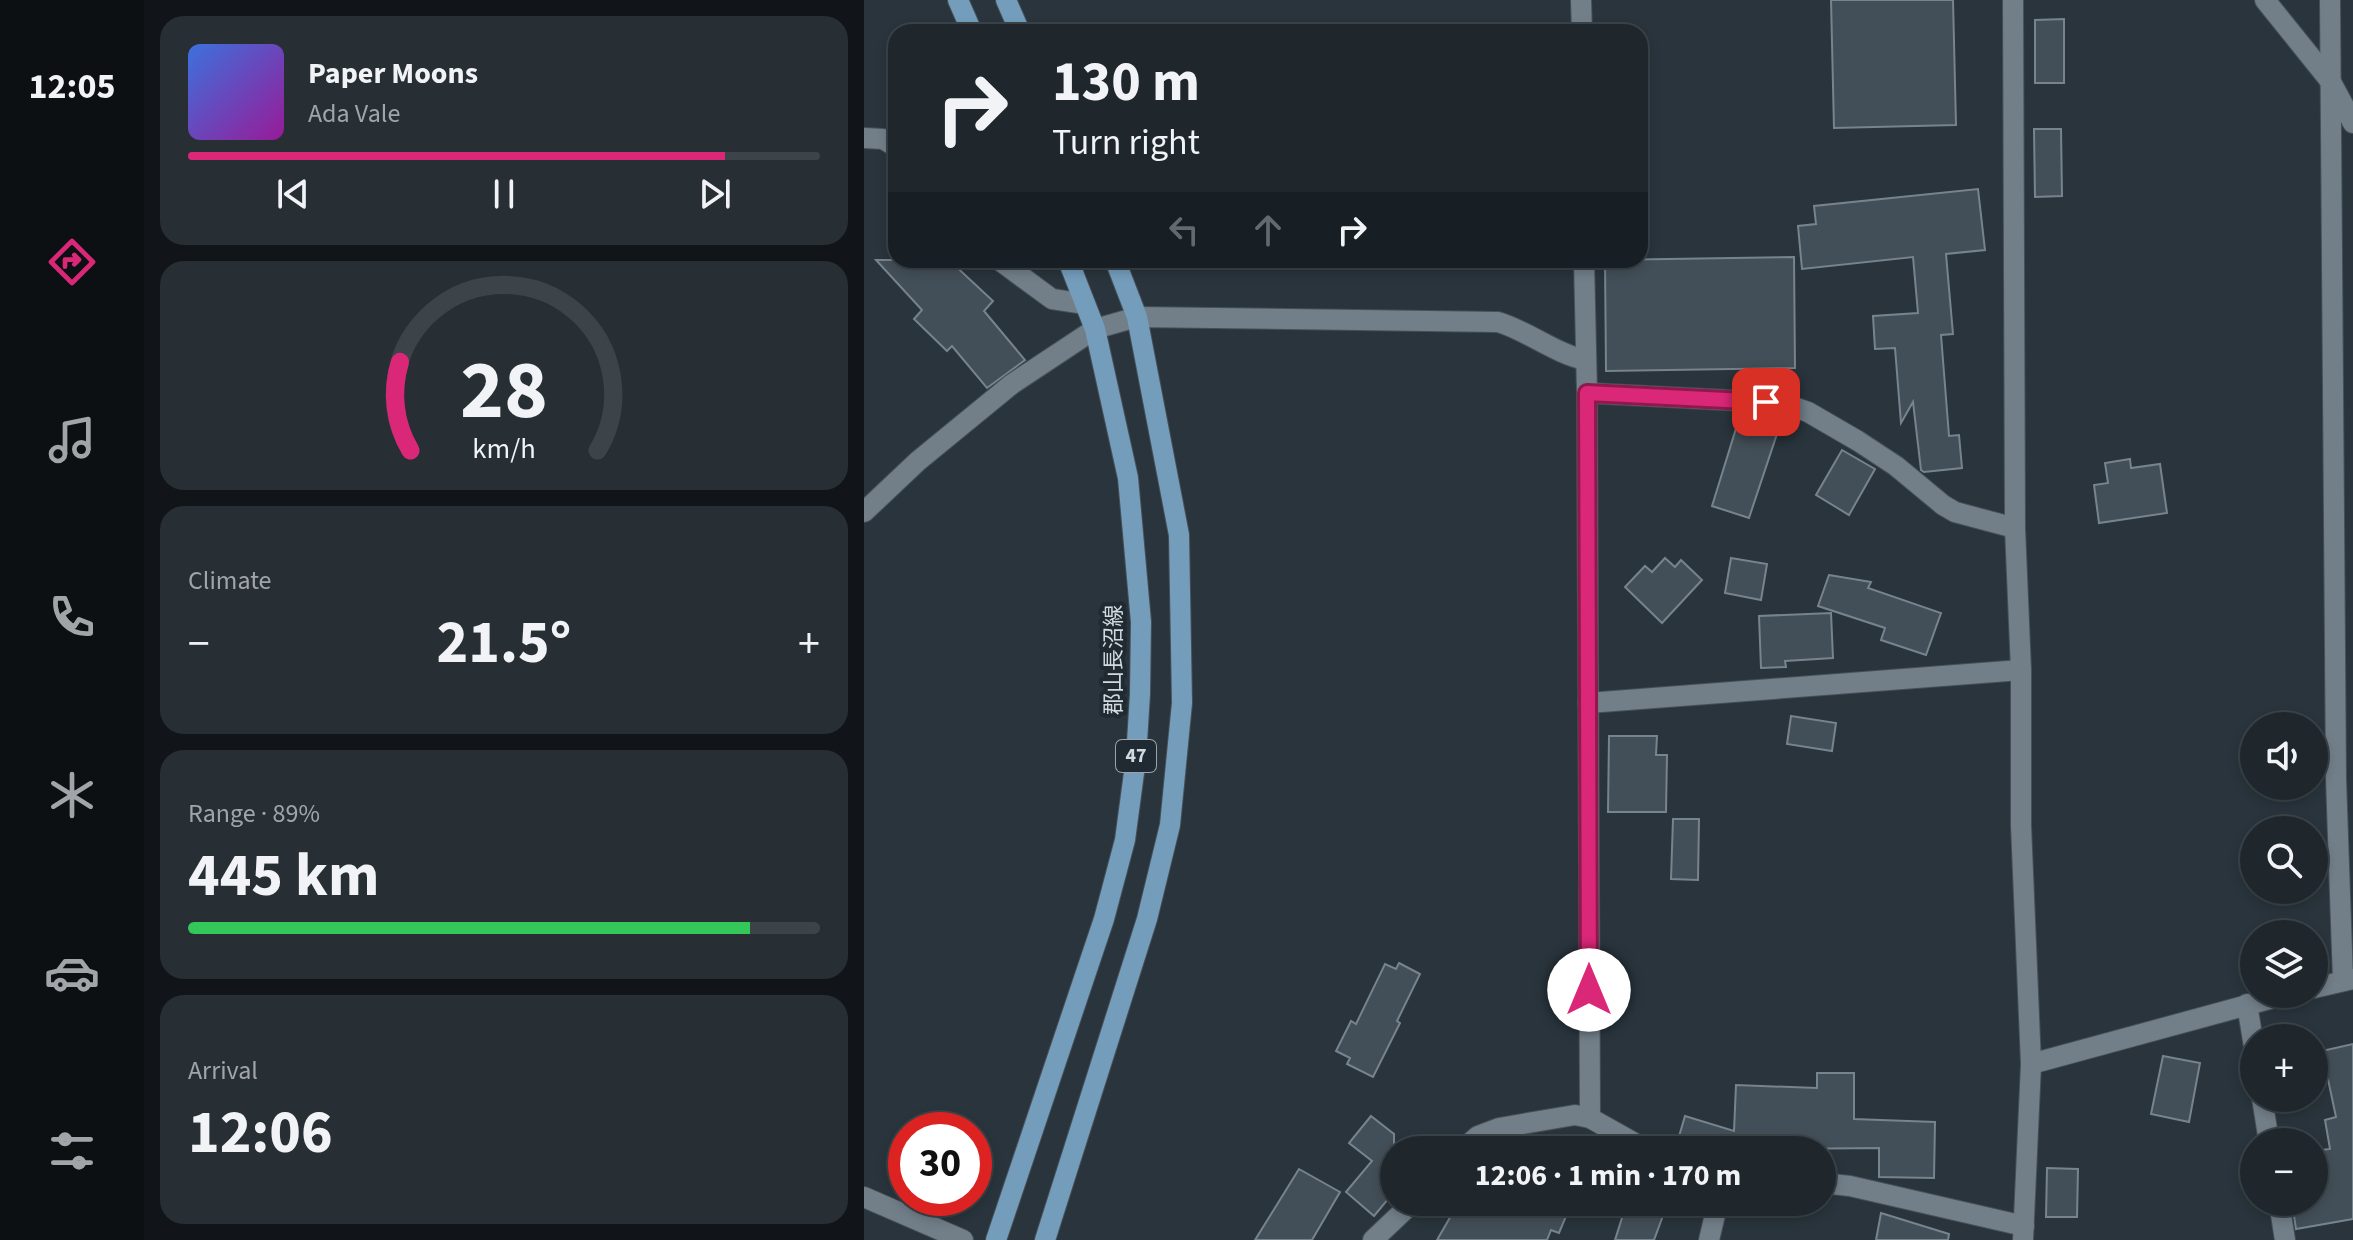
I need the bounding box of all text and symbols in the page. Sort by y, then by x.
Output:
text: 130 m [1052,43,1200,122]
text: Paper Moons [308,52,478,95]
icon: right [920,56,1024,160]
text: 12:05 [29,61,115,112]
text: Ada Vale [308,95,400,132]
text: Turn right [1052,117,1200,168]
icon: previous [271,172,315,216]
icon: pause [482,172,526,216]
icon: next [693,172,737,216]
icon: left [1162,208,1206,252]
icon: ahead [1246,208,1290,252]
icon: right [1330,208,1374,252]
icon: directions [44,234,100,290]
text: 28 [460,332,548,450]
pin [1732,368,1800,436]
icon: arrive [1744,380,1788,424]
icon: music [44,412,100,468]
text: km/h [472,429,536,469]
text: Climate [188,562,272,599]
icon: phone [44,589,100,645]
text: 21.5° [437,601,571,686]
street label: 郡山長沼線 [1098,605,1130,715]
text: − [188,613,210,676]
text: + [798,613,820,676]
map controls [2240,712,2328,1216]
button: sound [2240,712,2328,800]
road number: 47 [1116,740,1156,772]
icon: climate [44,767,100,823]
text: Range · 89% [188,795,320,832]
button: search [2240,816,2328,904]
text: 445 km [188,834,379,919]
button: layers [2240,920,2328,1008]
icon: car [44,945,100,1001]
position arrow [1547,948,1631,1032]
button: + [2240,1024,2328,1112]
text: Arrival [188,1052,258,1089]
text: 12:06 [188,1091,333,1176]
speed limit sign: 30 [888,1112,992,1216]
icon: filters [44,1123,100,1179]
button: − [2240,1128,2328,1216]
text: 12:06 · 1 min · 170 m [1475,1154,1741,1197]

